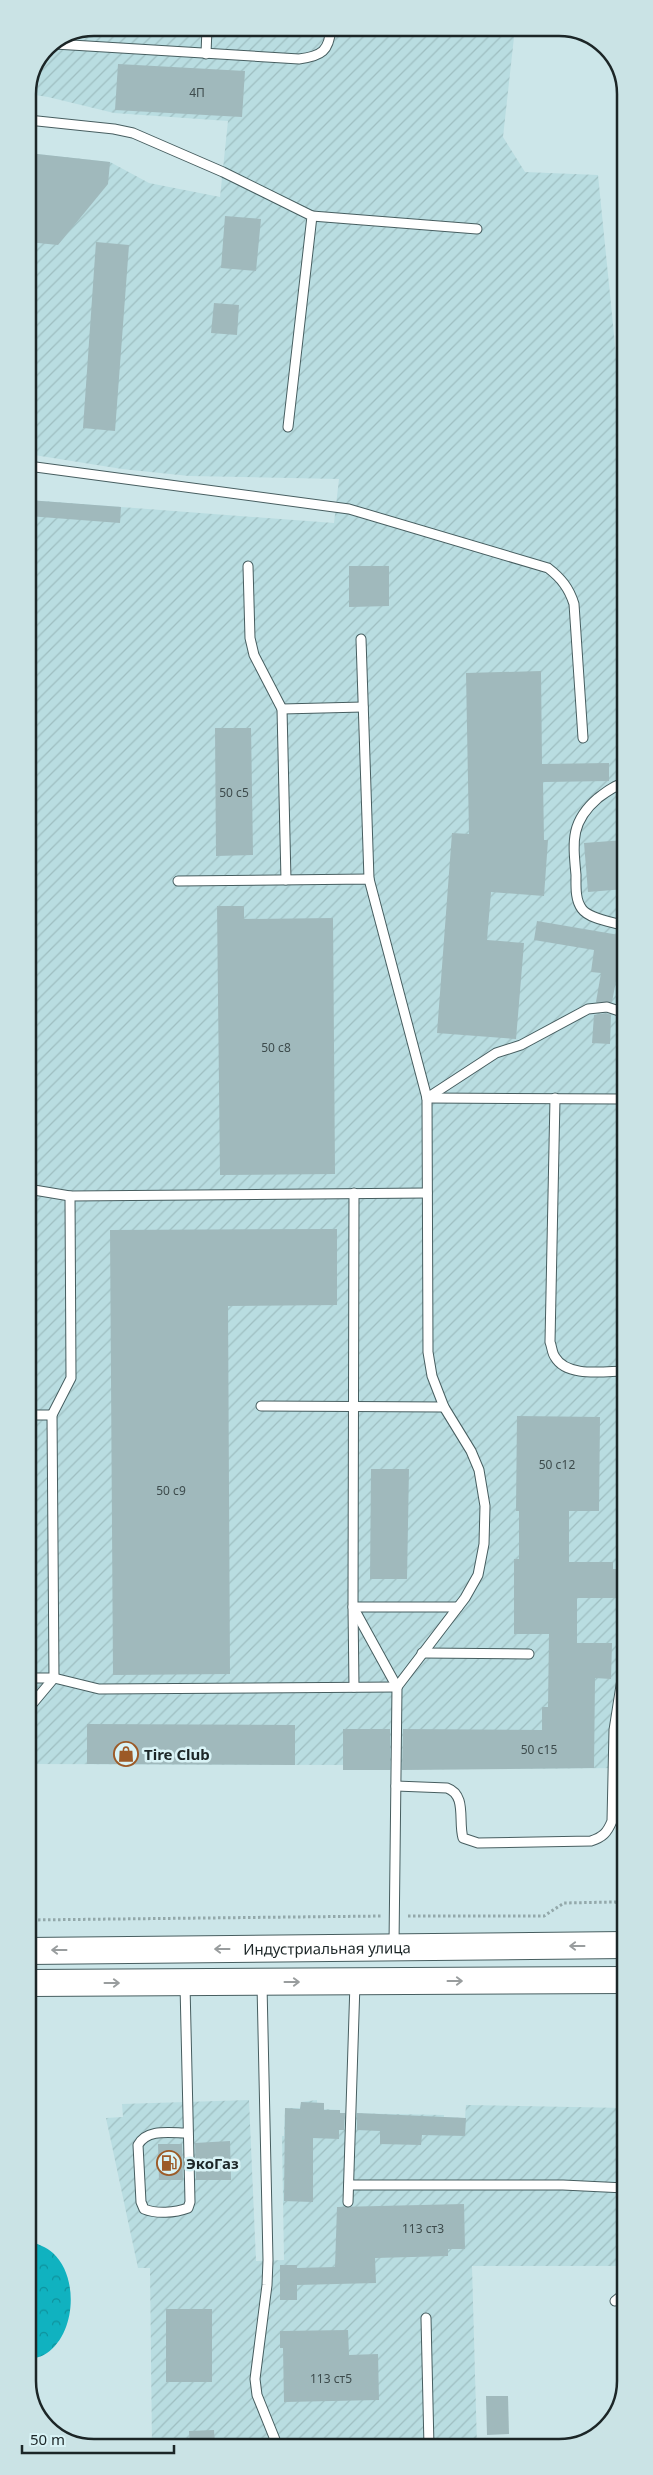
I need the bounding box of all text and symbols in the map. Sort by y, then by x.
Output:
house number: 4П [189,84,205,101]
house number: 50 с5 [219,784,249,801]
house number: 50 с8 [261,1039,291,1056]
house number: 50 с12 [539,1456,575,1473]
house number: 50 с9 [156,1482,186,1499]
shop icon: Tire Club [113,1741,139,1767]
house number: 50 с15 [521,1741,557,1758]
place label: Tire Club [144,1744,210,1764]
street label: Индустриальная улица [243,1937,411,1959]
one-way arrow [569,1941,585,1951]
one-way arrow [214,1944,230,1954]
one-way arrow [51,1945,68,1955]
one-way arrow [446,1976,463,1986]
one-way arrow [284,1977,300,1987]
one-way arrow [104,1978,120,1988]
fuel station icon: ЭкоГаз [156,2150,182,2176]
place label: ЭкоГаз [186,2153,239,2173]
house number: 113 ст3 [402,2220,444,2237]
house number: 113 ст5 [310,2370,352,2387]
scale bar [22,2422,175,2454]
text: 50 m [30,2429,65,2449]

